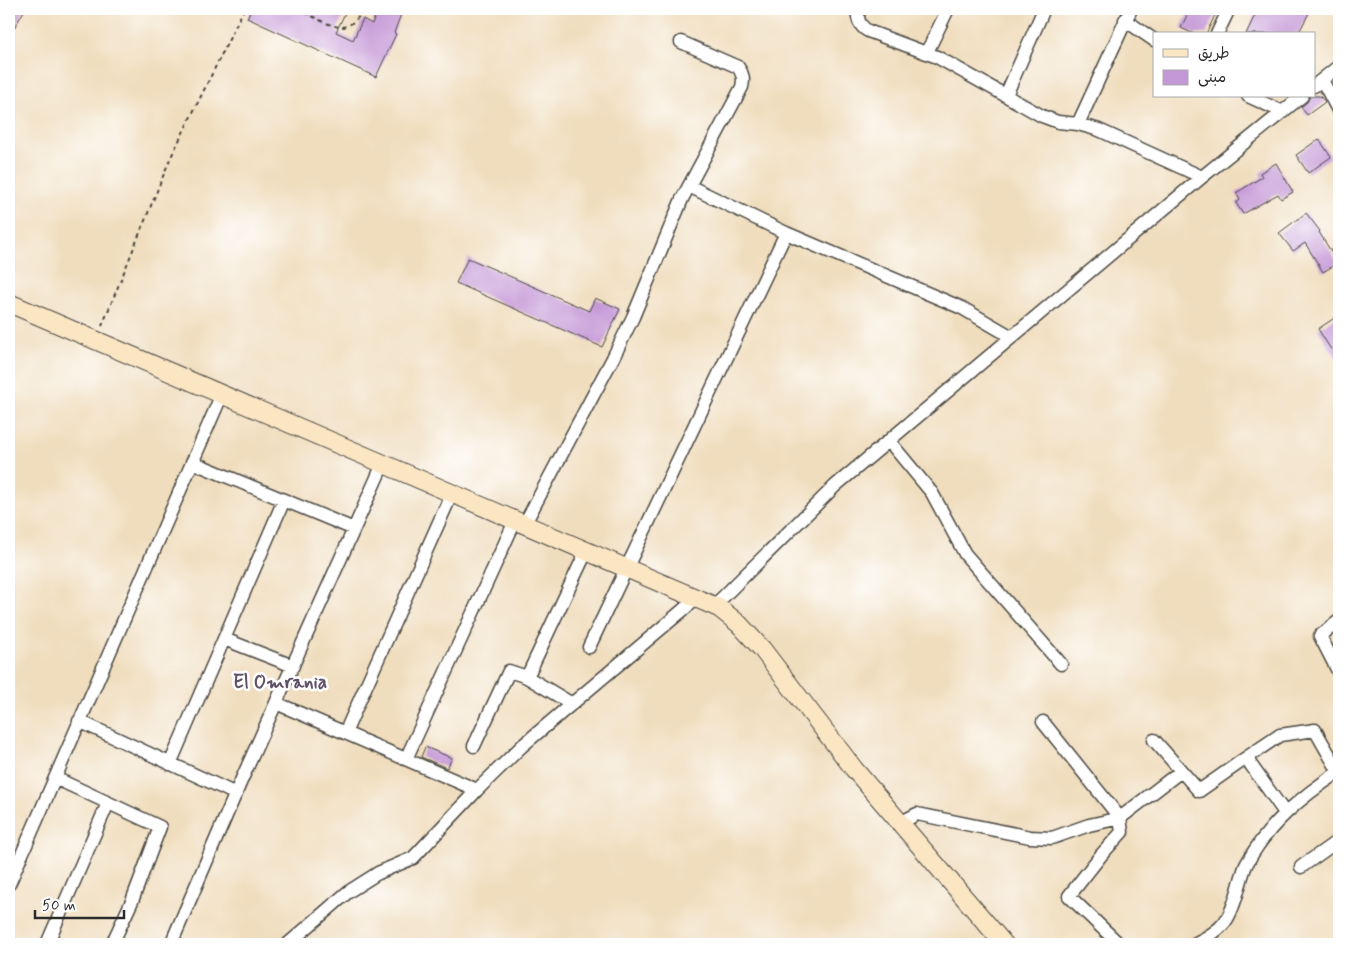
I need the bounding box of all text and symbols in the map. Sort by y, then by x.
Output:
legend [1153,32,1316,98]
text: طريق [1198,44,1230,64]
text: مبنى [1198,68,1226,88]
district label: El Omrania [233,670,327,695]
scale bar [35,888,124,920]
text: 50 m [42,896,76,916]

